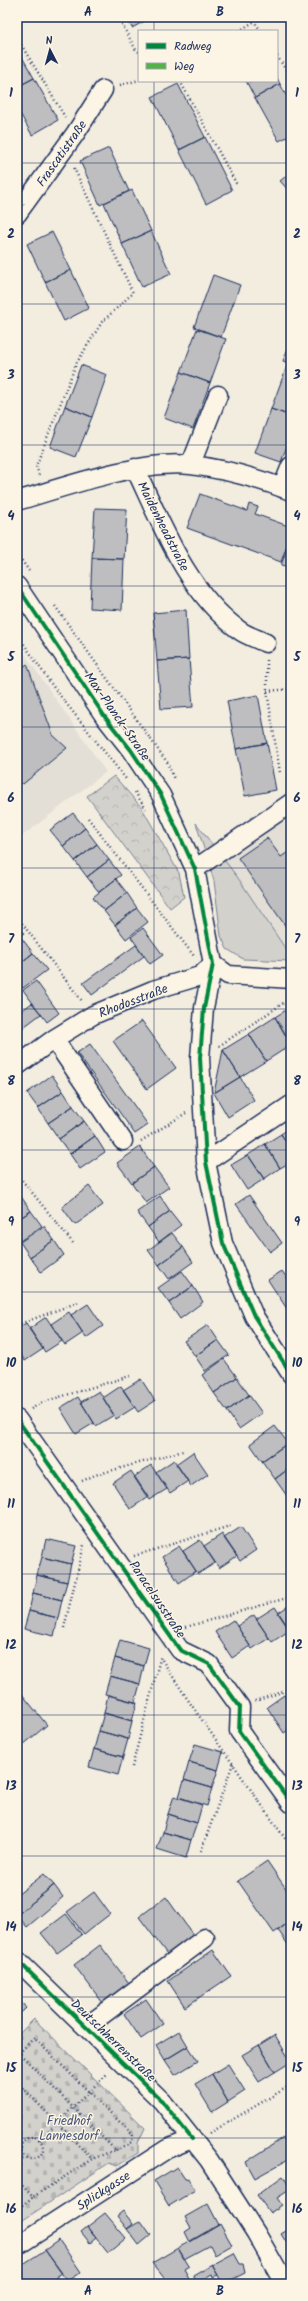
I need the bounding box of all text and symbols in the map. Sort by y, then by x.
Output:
text: A [84,2,92,23]
text: B [216,2,224,23]
north arrow [30,30,70,70]
legend [138,30,278,82]
text: N [45,32,54,50]
text: Radweg [174,37,212,56]
text: Weg [174,57,195,76]
text: 1 [9,83,13,104]
text: 1 [295,83,299,104]
street label: Frascatistraße [31,116,93,191]
text: 2 [7,224,15,245]
text: 2 [293,224,301,245]
text: 3 [6,365,15,386]
text: 3 [292,365,301,386]
street label: Maidenheadstraße [131,478,194,575]
text: 4 [7,506,15,527]
text: 4 [293,506,301,527]
text: 5 [7,647,16,668]
text: 5 [293,647,302,668]
street label: Max-Planck-Straße [78,668,156,766]
text: 6 [7,788,15,809]
text: 6 [293,788,301,809]
text: 7 [8,929,15,950]
text: 7 [294,929,301,950]
street label: Rhodosstraße [96,979,171,1024]
text: 8 [7,1071,15,1092]
text: 8 [293,1071,301,1092]
text: 9 [8,1212,15,1233]
text: 9 [294,1212,301,1233]
text: 10 [6,1353,17,1374]
text: 10 [292,1353,303,1374]
text: 11 [7,1494,15,1515]
text: 11 [293,1494,301,1515]
street label: Paracelsusstraße [123,1557,191,1643]
text: 12 [5,1635,17,1656]
text: 12 [291,1635,303,1656]
text: 13 [5,1776,17,1797]
text: 13 [291,1776,303,1797]
text: 14 [5,1917,17,1938]
text: 14 [291,1917,303,1938]
street label: Deutschherrenstraße [65,1994,161,2088]
text: 15 [6,2058,18,2079]
text: 15 [292,2058,304,2079]
park label: Friedhof Lannesdorf [39,2111,100,2147]
street label: Splickgasse [73,2166,135,2217]
text: 16 [6,2199,16,2220]
text: 16 [292,2199,302,2220]
text: A [84,2281,92,2301]
text: B [216,2281,224,2301]

